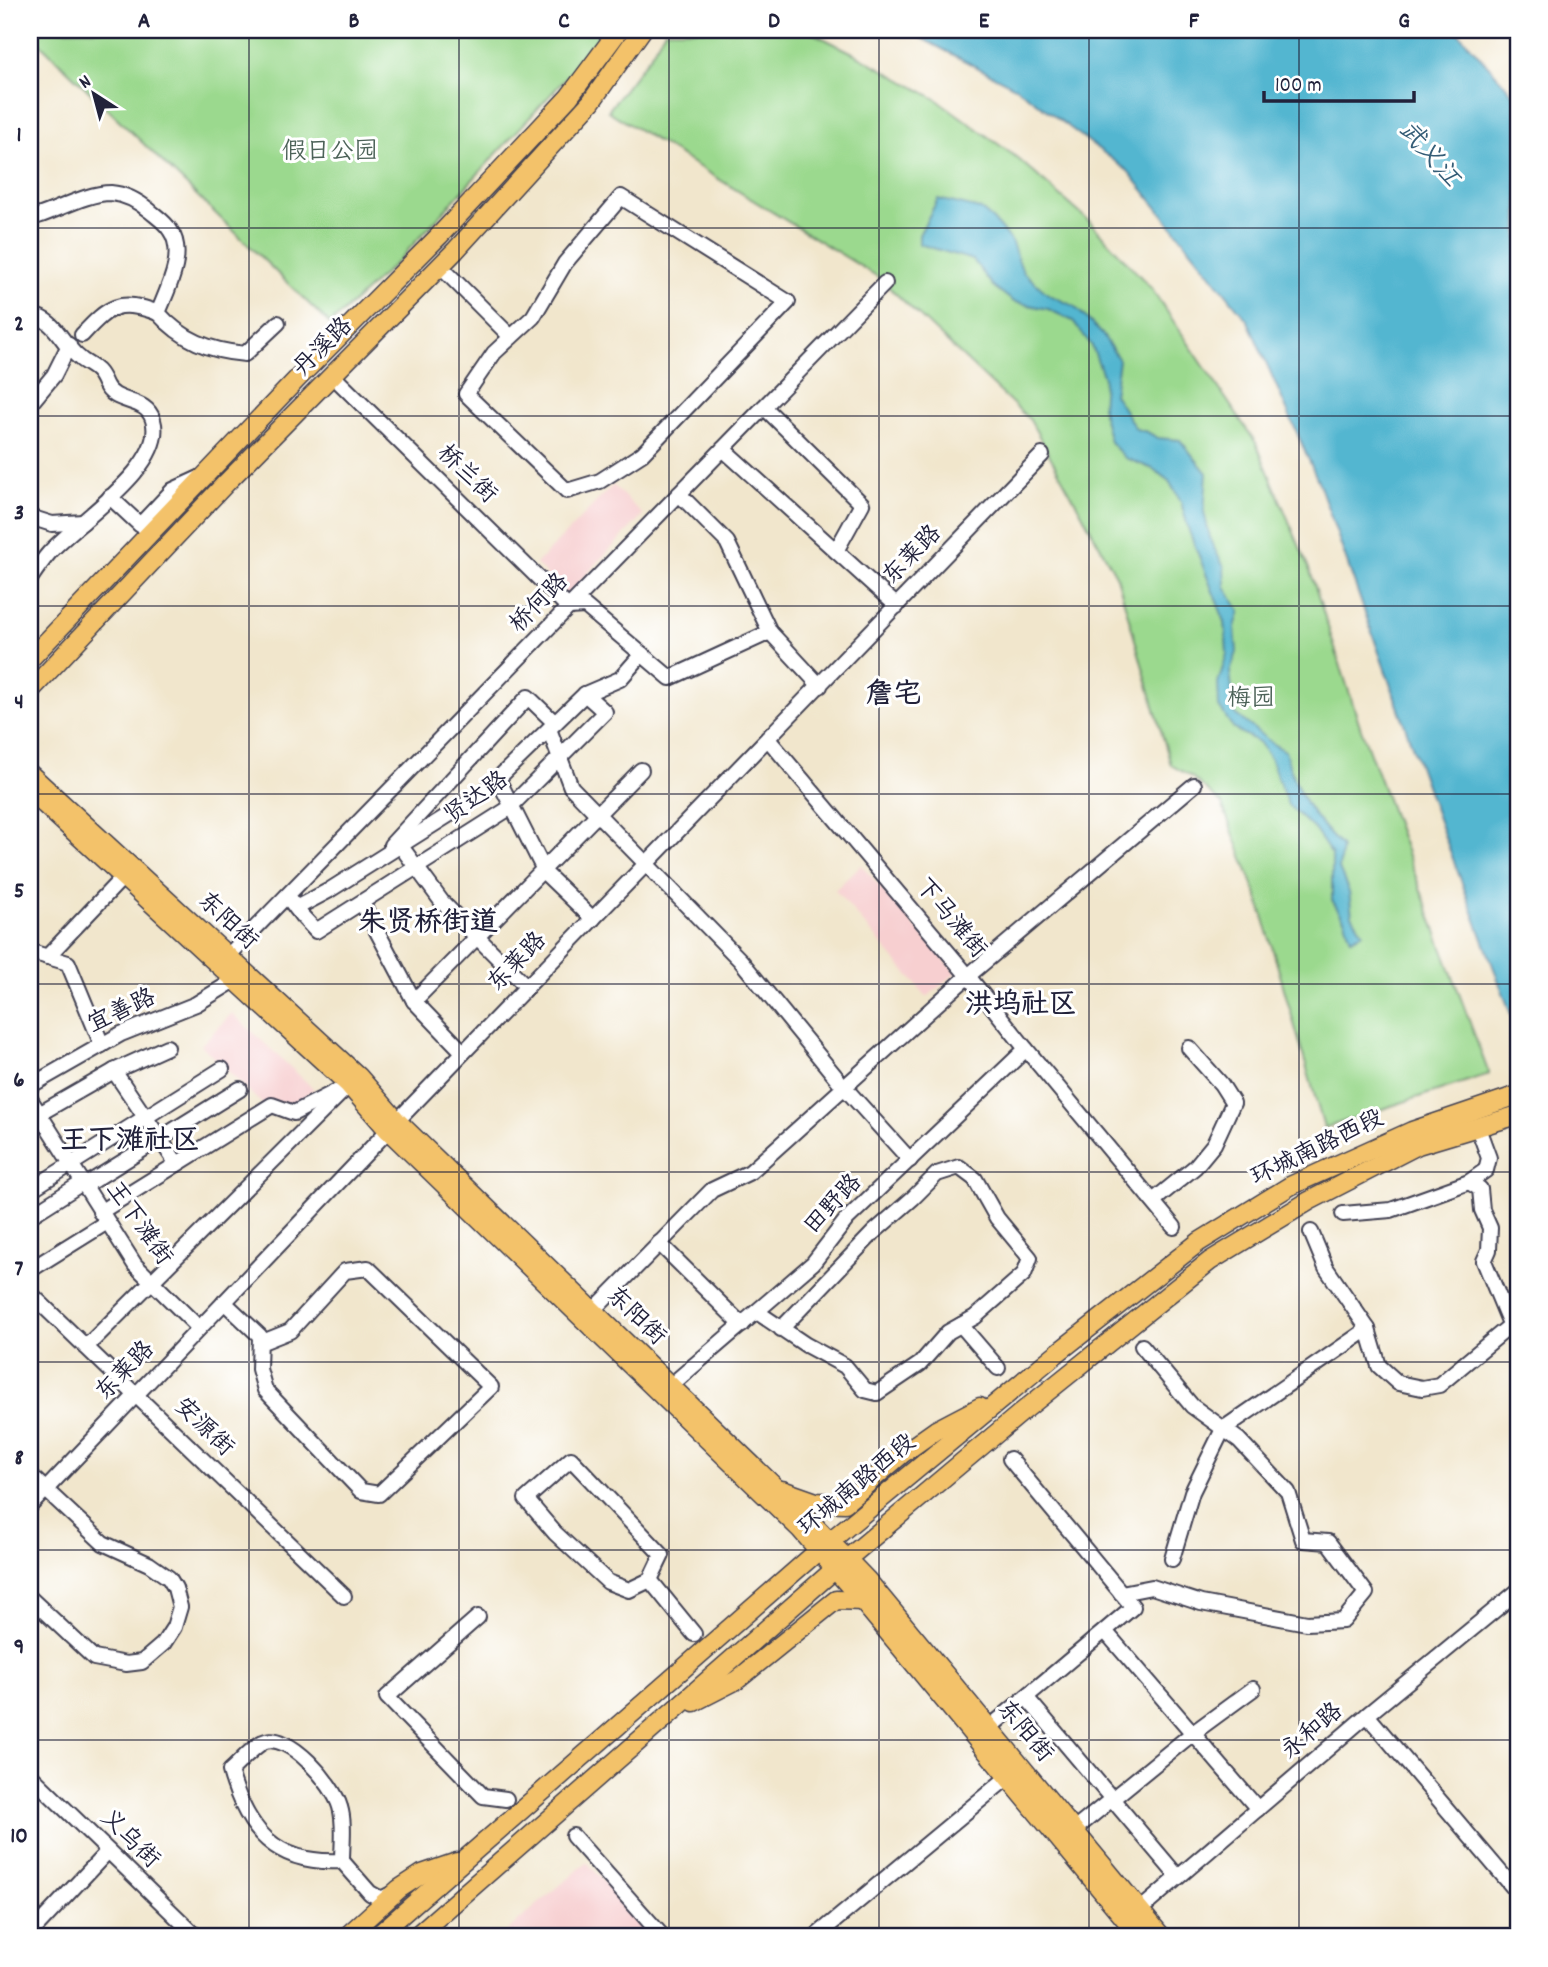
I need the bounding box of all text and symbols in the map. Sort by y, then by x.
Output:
text: A [138,6,150,39]
text: B [349,6,360,39]
text: C [558,6,570,39]
text: D [768,6,780,39]
text: E [979,6,990,39]
text: F [1189,6,1200,39]
text: G [1398,6,1410,39]
north arrow [60,60,130,130]
scale bar [1264,60,1415,104]
text: N [74,69,98,97]
text: 100 m [1275,72,1322,102]
water label: 武义江 [1388,113,1468,197]
text: 1 [16,120,22,153]
park label: 假日公园 [282,136,378,170]
text: 2 [14,309,24,342]
street label: 丹溪路 [287,311,361,385]
street label: 桥兰街 [428,438,504,512]
text: 3 [14,498,24,531]
street label: 东莱路 [876,518,950,594]
street label: 桥何路 [503,566,577,642]
district label: 詹宅 [865,677,921,717]
park label: 梅园 [1227,683,1275,717]
text: 4 [14,687,24,720]
street label: 贤达路 [438,764,516,834]
street label: 下马滩街 [906,871,994,967]
text: 5 [14,876,24,909]
street label: 东阳街 [189,885,265,959]
district label: 朱贤桥街道 [358,905,498,945]
street label: 东莱路 [481,925,555,1001]
street label: 宜善路 [82,981,162,1043]
district label: 洪坞社区 [965,987,1077,1027]
text: 6 [13,1065,25,1098]
street label: 环城南路西段 [1246,1102,1390,1196]
district label: 王下滩社区 [60,1123,200,1163]
street label: 田野路 [797,1167,871,1243]
street label: 王下滩街 [97,1175,179,1273]
text: 7 [15,1254,24,1287]
street label: 东阳街 [597,1280,673,1354]
street label: 东莱路 [89,1334,163,1410]
street label: 安源街 [165,1391,241,1465]
street label: 环城南路西段 [792,1427,924,1545]
text: 8 [14,1443,24,1476]
text: 9 [14,1632,24,1665]
street label: 东阳街 [988,1693,1060,1771]
street label: 永和路 [1275,1696,1351,1768]
street label: 义乌街 [91,1803,167,1877]
text: 10 [10,1821,28,1854]

